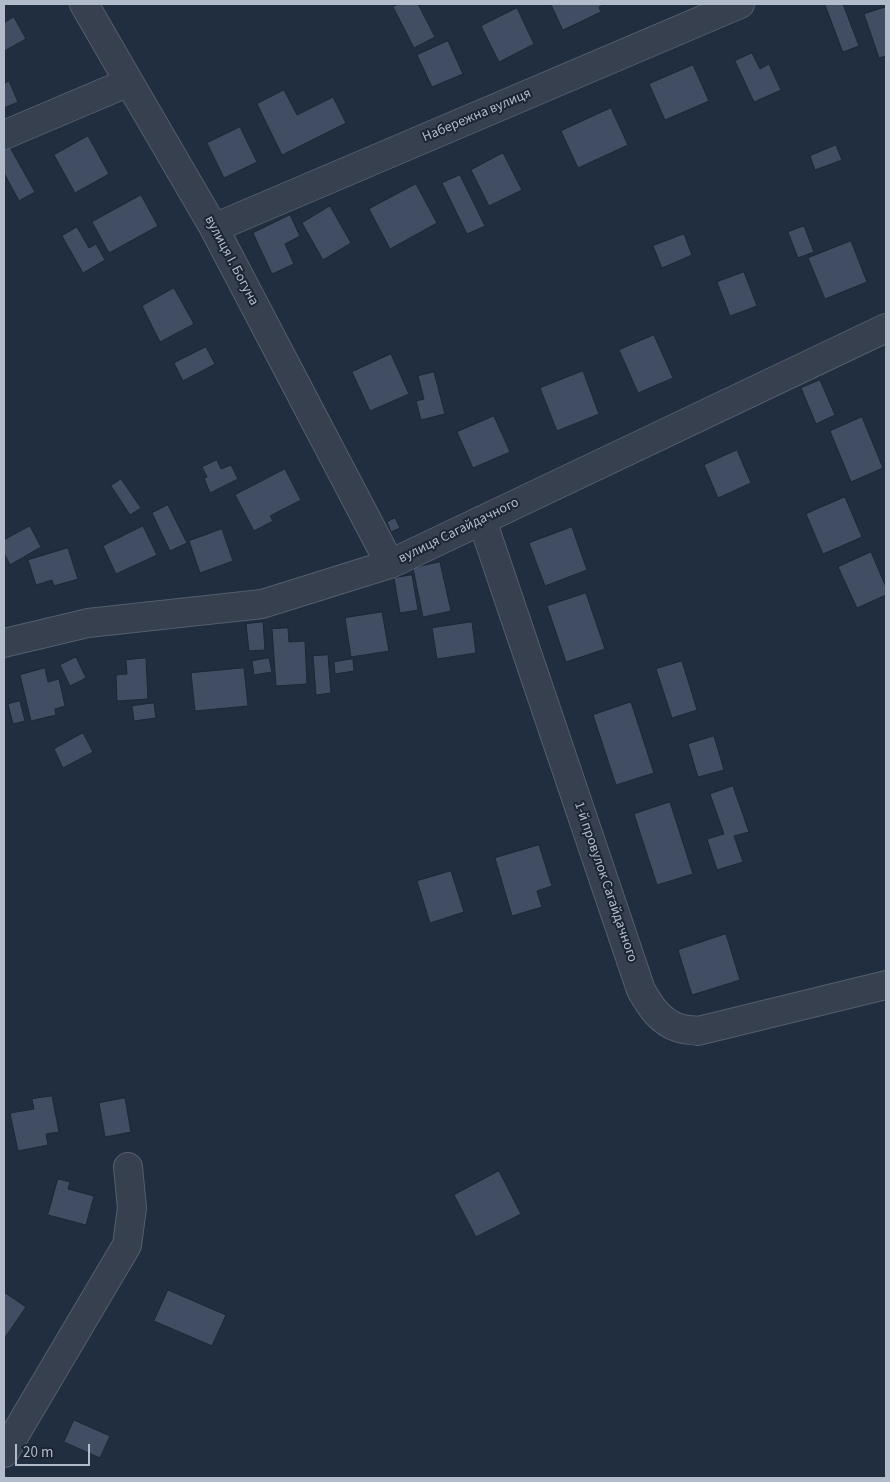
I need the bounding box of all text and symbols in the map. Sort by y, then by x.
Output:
street label: Набережна вулиця [420,85,534,147]
street label: вулиця І. Богуна [200,213,262,309]
street label: вулиця Сагайдачного [396,495,522,567]
street label: 1-й провулок Сагайдачного [570,800,640,964]
scale bar [18,1434,92,1466]
text: 20 m [23,1442,53,1463]

